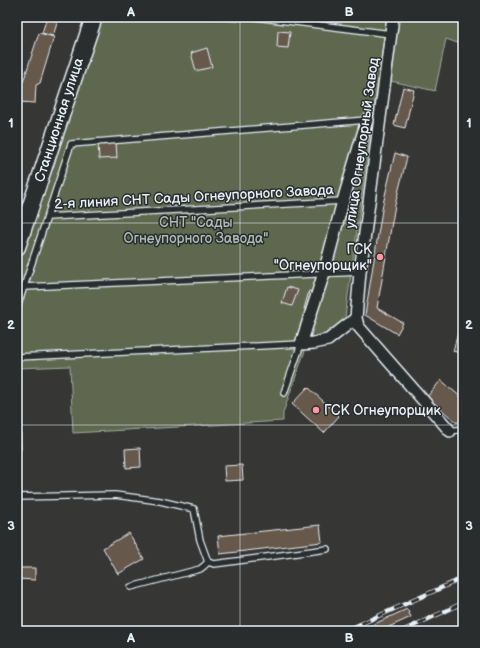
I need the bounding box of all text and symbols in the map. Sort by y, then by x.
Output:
text: A [126,4,135,20]
text: B [344,4,354,20]
street label: Станционная улица [31,55,87,184]
street label: улица Огнеупорный Завод [342,56,382,230]
text: 1 [8,115,14,131]
text: 1 [466,115,472,131]
street label: 2-я линия СНТ Сады Огнеупорного Завода [54,181,335,213]
park label: СНТ "Сады Огнеупорного Завода" [123,214,269,247]
place label: ГСК "Огнеупорщик" [274,241,373,274]
marker: ГСК "Огнеупорщик" [375,252,385,262]
text: 2 [7,317,15,333]
text: 2 [465,317,473,333]
place label: ГСК Огнеупорщик [324,402,442,419]
marker: ГСК Огнеупорщик [311,405,321,415]
text: 3 [7,518,15,534]
text: 3 [465,518,473,534]
text: A [126,630,135,646]
text: B [344,630,354,646]

